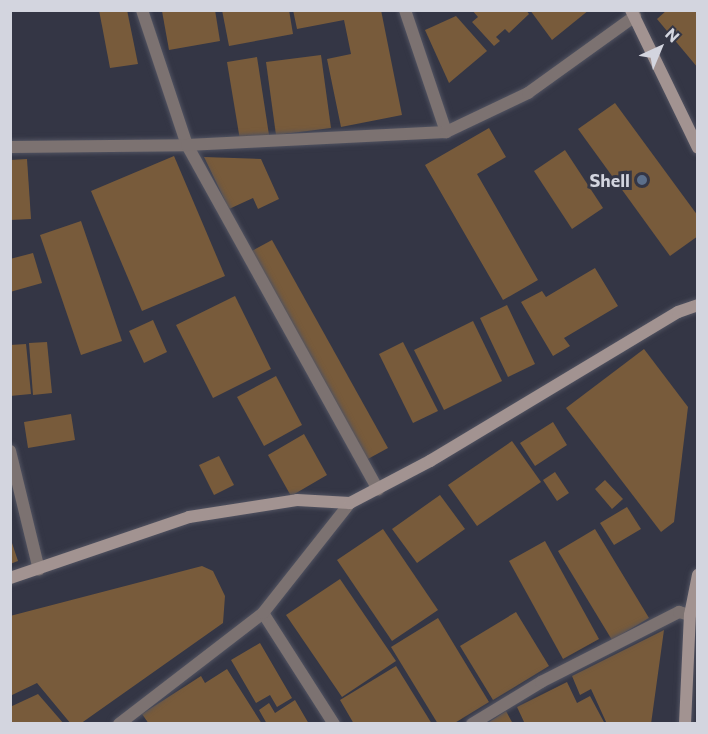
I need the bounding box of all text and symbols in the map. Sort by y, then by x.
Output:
north arrow [630,18,690,78]
text: N [662,24,684,46]
place label: Shell [589,169,630,191]
marker: Shell [635,173,649,187]

